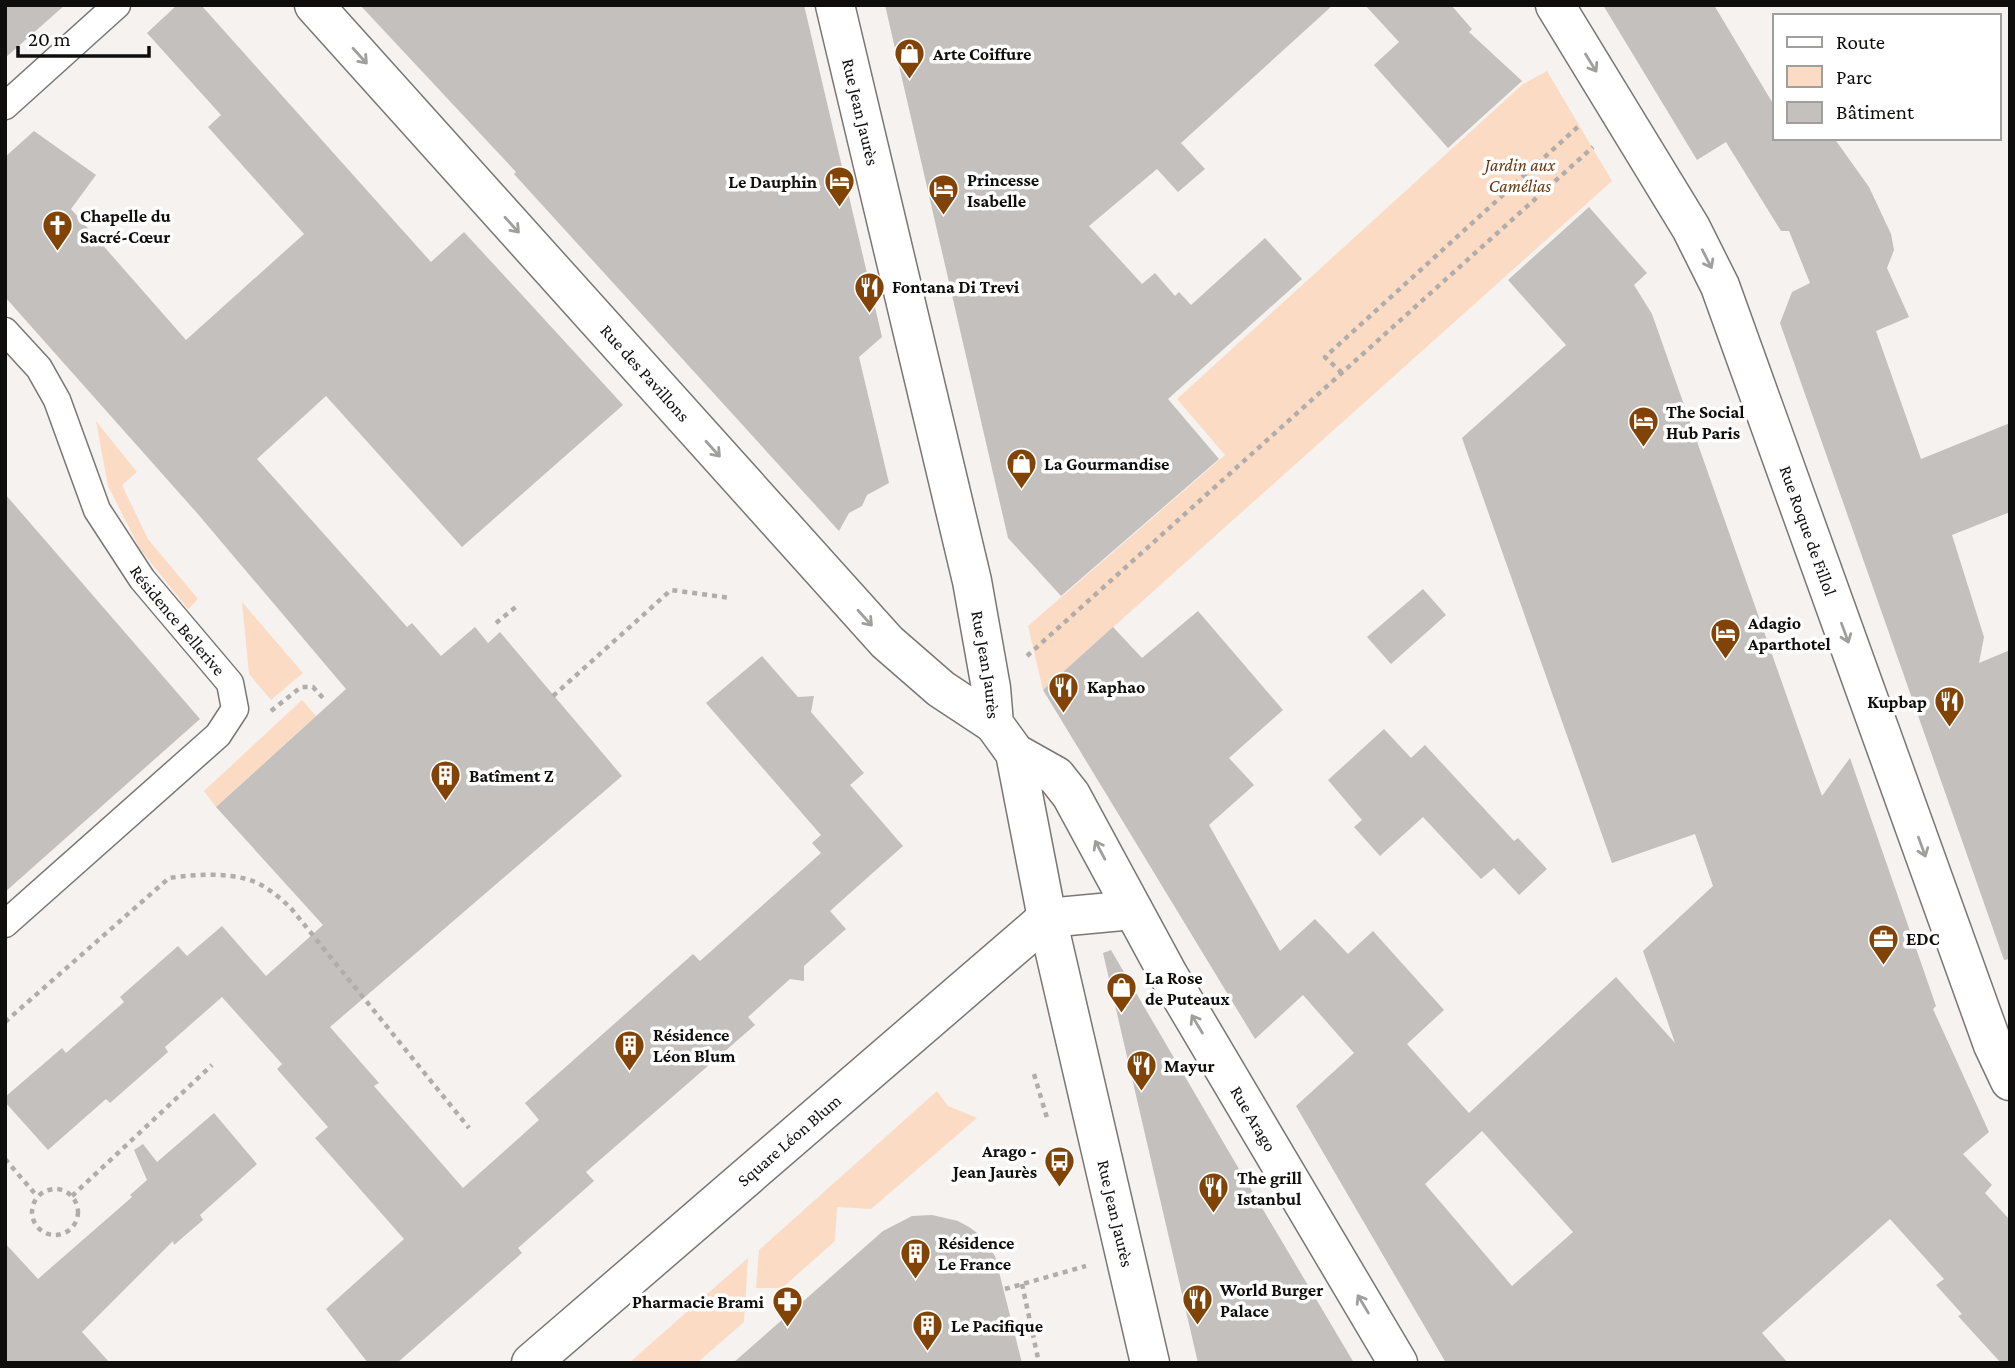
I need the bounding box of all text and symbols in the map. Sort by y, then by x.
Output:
scale bar [18,14,149,58]
legend [1773,14,2001,140]
text: 20 m [28,27,71,51]
text: Route [1836,30,1885,54]
shop icon: Arte Coiffure [893,37,927,81]
place label: Arte Coiffure [932,44,1031,64]
one-way arrow [352,46,368,64]
one-way arrow [1585,53,1599,73]
street label: Rue Jean Jaurès [838,56,883,168]
text: Parc [1836,65,1872,89]
text: Bâtiment [1836,100,1915,124]
park label: Jardin aux Camélias [1482,155,1556,196]
hotel icon: Le Dauphin [823,165,857,209]
place label: Princesse Isabelle [967,170,1039,211]
place label: Le Dauphin [728,172,818,192]
hotel icon: Princesse Isabelle [927,173,961,217]
place label: Chapelle du Sacré-Cœur [80,206,171,247]
church icon: Chapelle du Sacré-Cœur [40,209,74,253]
one-way arrow [504,216,520,234]
one-way arrow [1701,248,1715,269]
restaurant icon: Fontana Di Trevi [852,270,886,314]
place label: Fontana Di Trevi [892,277,1020,297]
street label: Rue des Pavillons [596,320,694,426]
place label: The Social Hub Paris [1666,402,1745,443]
hotel icon: The Social Hub Paris [1626,405,1660,449]
one-way arrow [705,440,721,458]
shop icon: La Gourmandise [1004,447,1038,491]
place label: La Gourmandise [1044,454,1169,474]
street label: Rue Roque de Fillol [1775,463,1841,599]
street label: Résidence Bellerive [126,562,229,680]
one-way arrow [857,609,873,627]
street label: Rue Jean Jaurès [967,609,1004,720]
place label: Adagio Aparthotel [1747,613,1831,654]
hotel icon: Adagio Aparthotel [1708,616,1742,660]
one-way arrow [1840,622,1852,644]
restaurant icon: Kaphao [1047,670,1081,714]
place label: Kaphao [1087,677,1145,697]
restaurant icon: Kupbap [1933,685,1967,729]
place label: Kupbap [1867,692,1927,712]
building icon: Batîment Z [429,759,463,803]
place label: Batîment Z [469,766,554,786]
one-way arrow [1917,836,1929,858]
one-way arrow [1093,840,1106,861]
office icon: EDC [1866,922,1900,966]
place label: EDC [1906,929,1940,949]
place label: La Rose de Puteaux [1145,968,1231,1009]
shop icon: La Rose de Puteaux [1105,971,1139,1015]
one-way arrow [1190,1015,1204,1035]
place label: Résidence Léon Blum [653,1025,736,1066]
building icon: Résidence Léon Blum [613,1028,647,1072]
restaurant icon: Mayur [1124,1049,1158,1093]
place label: Mayur [1164,1056,1215,1076]
street label: Rue Arago [1226,1082,1281,1155]
street label: Square Léon Blum [733,1090,846,1190]
place label: Arago - Jean Jaurès [951,1141,1037,1182]
bus stop icon: Arago - Jean Jaurès [1043,1144,1077,1188]
street label: Rue Jean Jaurès [1093,1158,1137,1269]
place label: The grill Istanbul [1237,1168,1302,1209]
restaurant icon: The grill Istanbul [1197,1171,1231,1215]
place label: Résidence Le France [938,1233,1015,1274]
building icon: Résidence Le France [898,1236,932,1280]
place label: World Burger Palace [1219,1280,1323,1321]
restaurant icon: World Burger Palace [1180,1283,1214,1327]
pharmacy icon: Pharmacie Brami [770,1285,804,1329]
place label: Pharmacie Brami [632,1292,765,1312]
one-way arrow [1356,1295,1370,1315]
building icon: Le Pacifique [911,1309,945,1353]
place label: Le Pacifique [951,1316,1043,1336]

